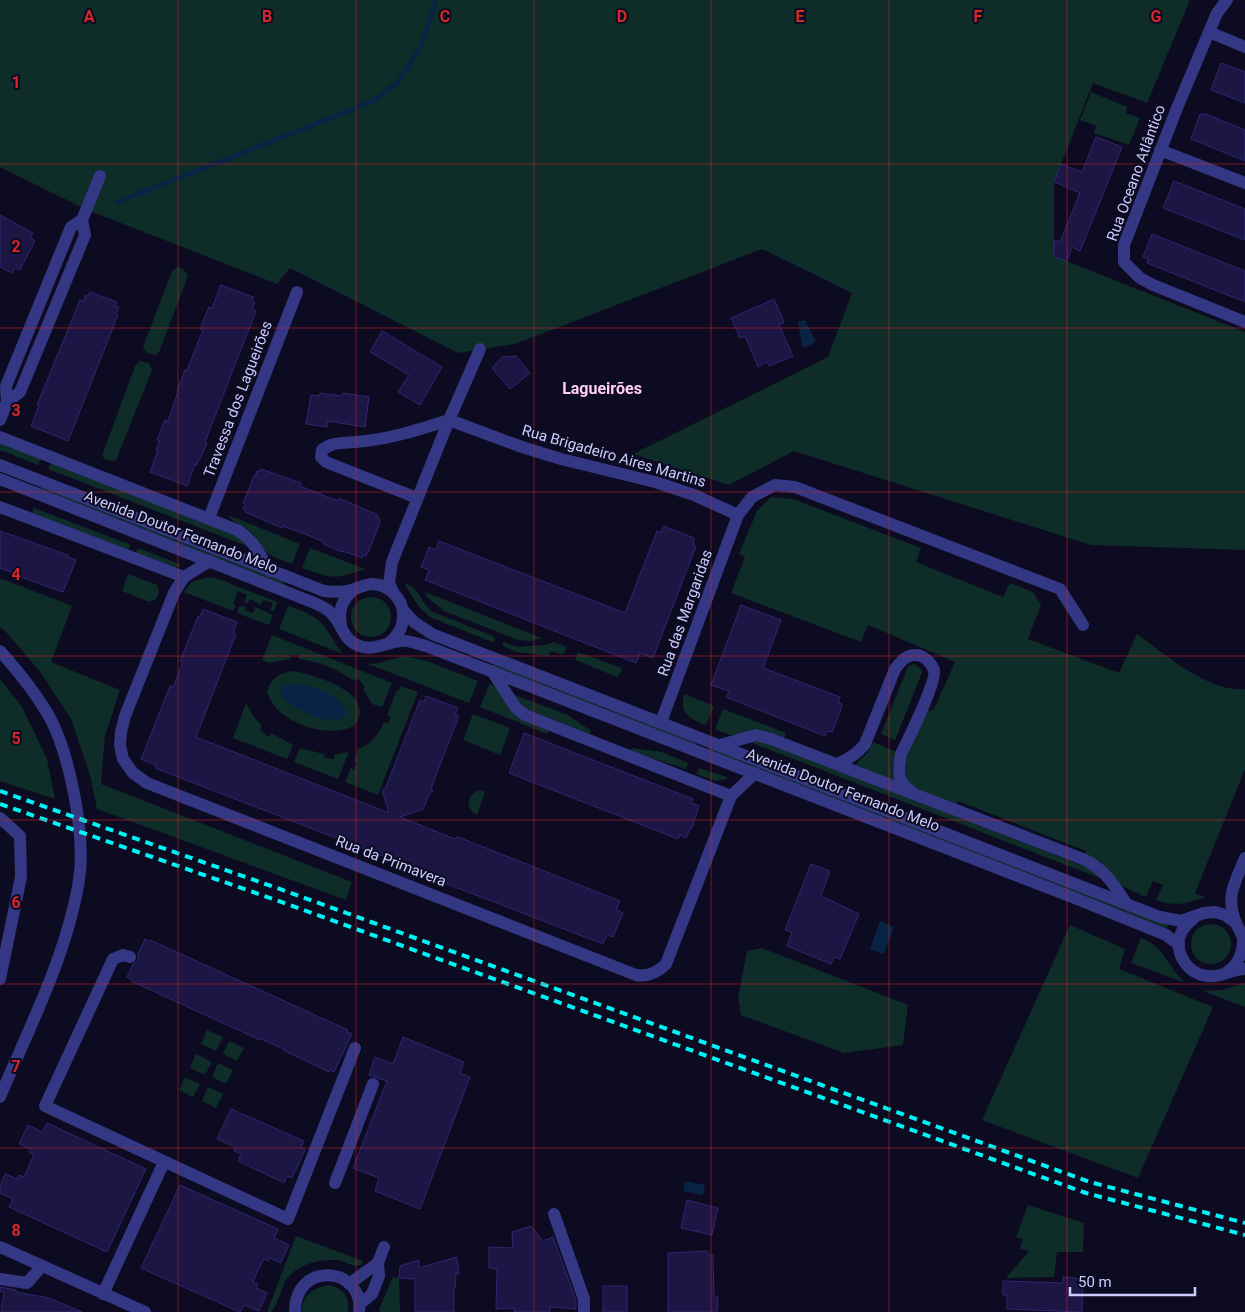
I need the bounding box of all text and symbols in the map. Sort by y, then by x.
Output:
text: A [84,7,95,26]
text: B [262,7,272,26]
text: C [440,7,450,26]
text: D [617,7,627,26]
text: E [796,7,805,26]
text: F [974,7,983,26]
text: G [1151,7,1162,26]
text: 1 [11,73,21,92]
street label: Rua Oceano Atlântico [1103,102,1169,244]
text: 2 [11,237,21,256]
street label: Travessa dos Lagueirões [200,318,276,480]
district label: Lagueirões [562,379,642,398]
text: 3 [11,401,21,420]
street label: Rua Brigadeiro Aires Martins [520,421,708,491]
street label: Avenida Doutor Fernando Melo [82,487,280,577]
street label: Rua das Margaridas [654,547,716,679]
text: 4 [11,565,21,584]
text: 5 [11,729,21,748]
street label: Avenida Doutor Fernando Melo [744,745,942,835]
street label: Rua da Primavera [333,832,449,890]
text: 6 [11,893,21,912]
text: 7 [11,1057,21,1076]
text: 8 [11,1221,21,1240]
scale bar [1070,1264,1195,1296]
text: 50 m [1078,1273,1112,1291]

